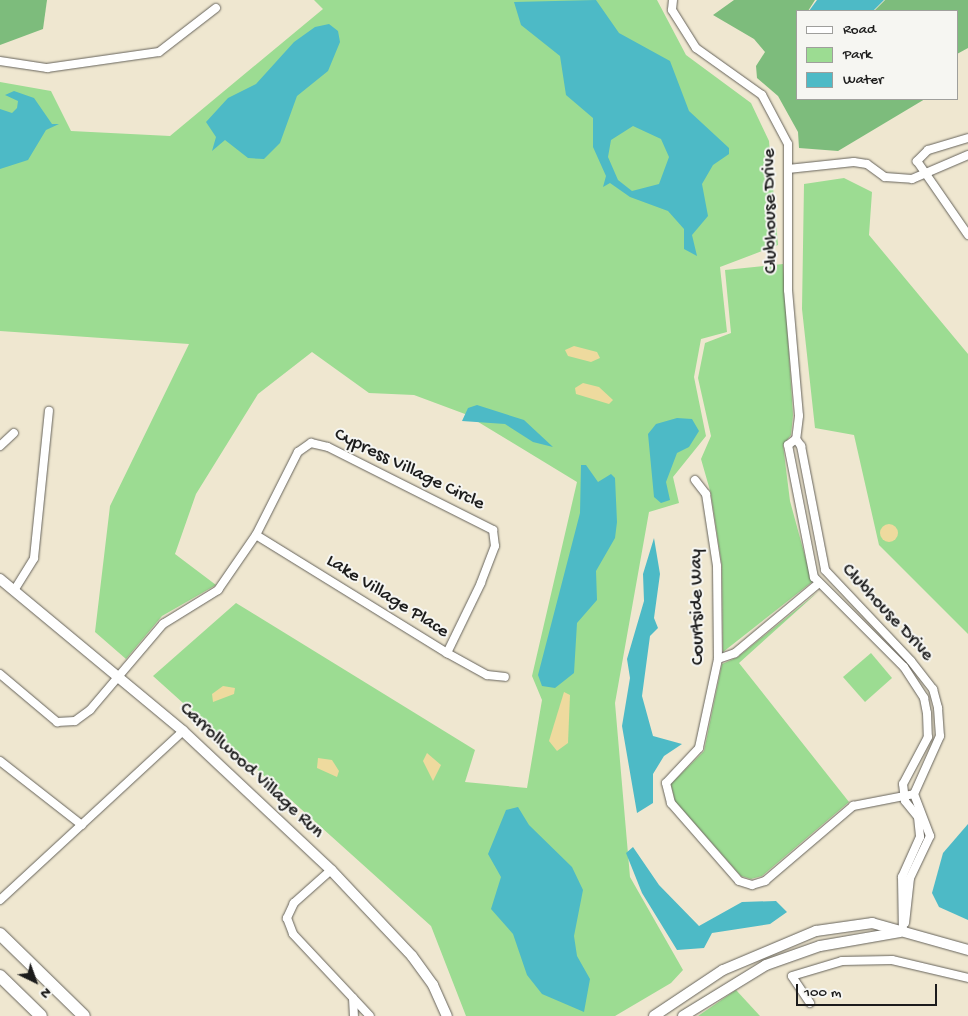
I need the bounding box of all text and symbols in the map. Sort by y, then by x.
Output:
legend [796,10,958,100]
text: Road [843,21,876,39]
text: Park [843,46,872,64]
text: Water [843,71,883,89]
street label: Clubhouse Drive [759,148,783,274]
street label: Cypress Village Circle [330,424,488,516]
street label: Courtside Way [686,549,710,665]
street label: Lake Village Place [321,550,453,644]
street label: Clubhouse Drive [836,559,938,667]
street label: Carrollwood Village Run [174,698,328,844]
north arrow [10,956,60,1006]
scale bar [798,974,939,1006]
text: N [36,983,54,1002]
text: 100 m [804,984,841,1002]

